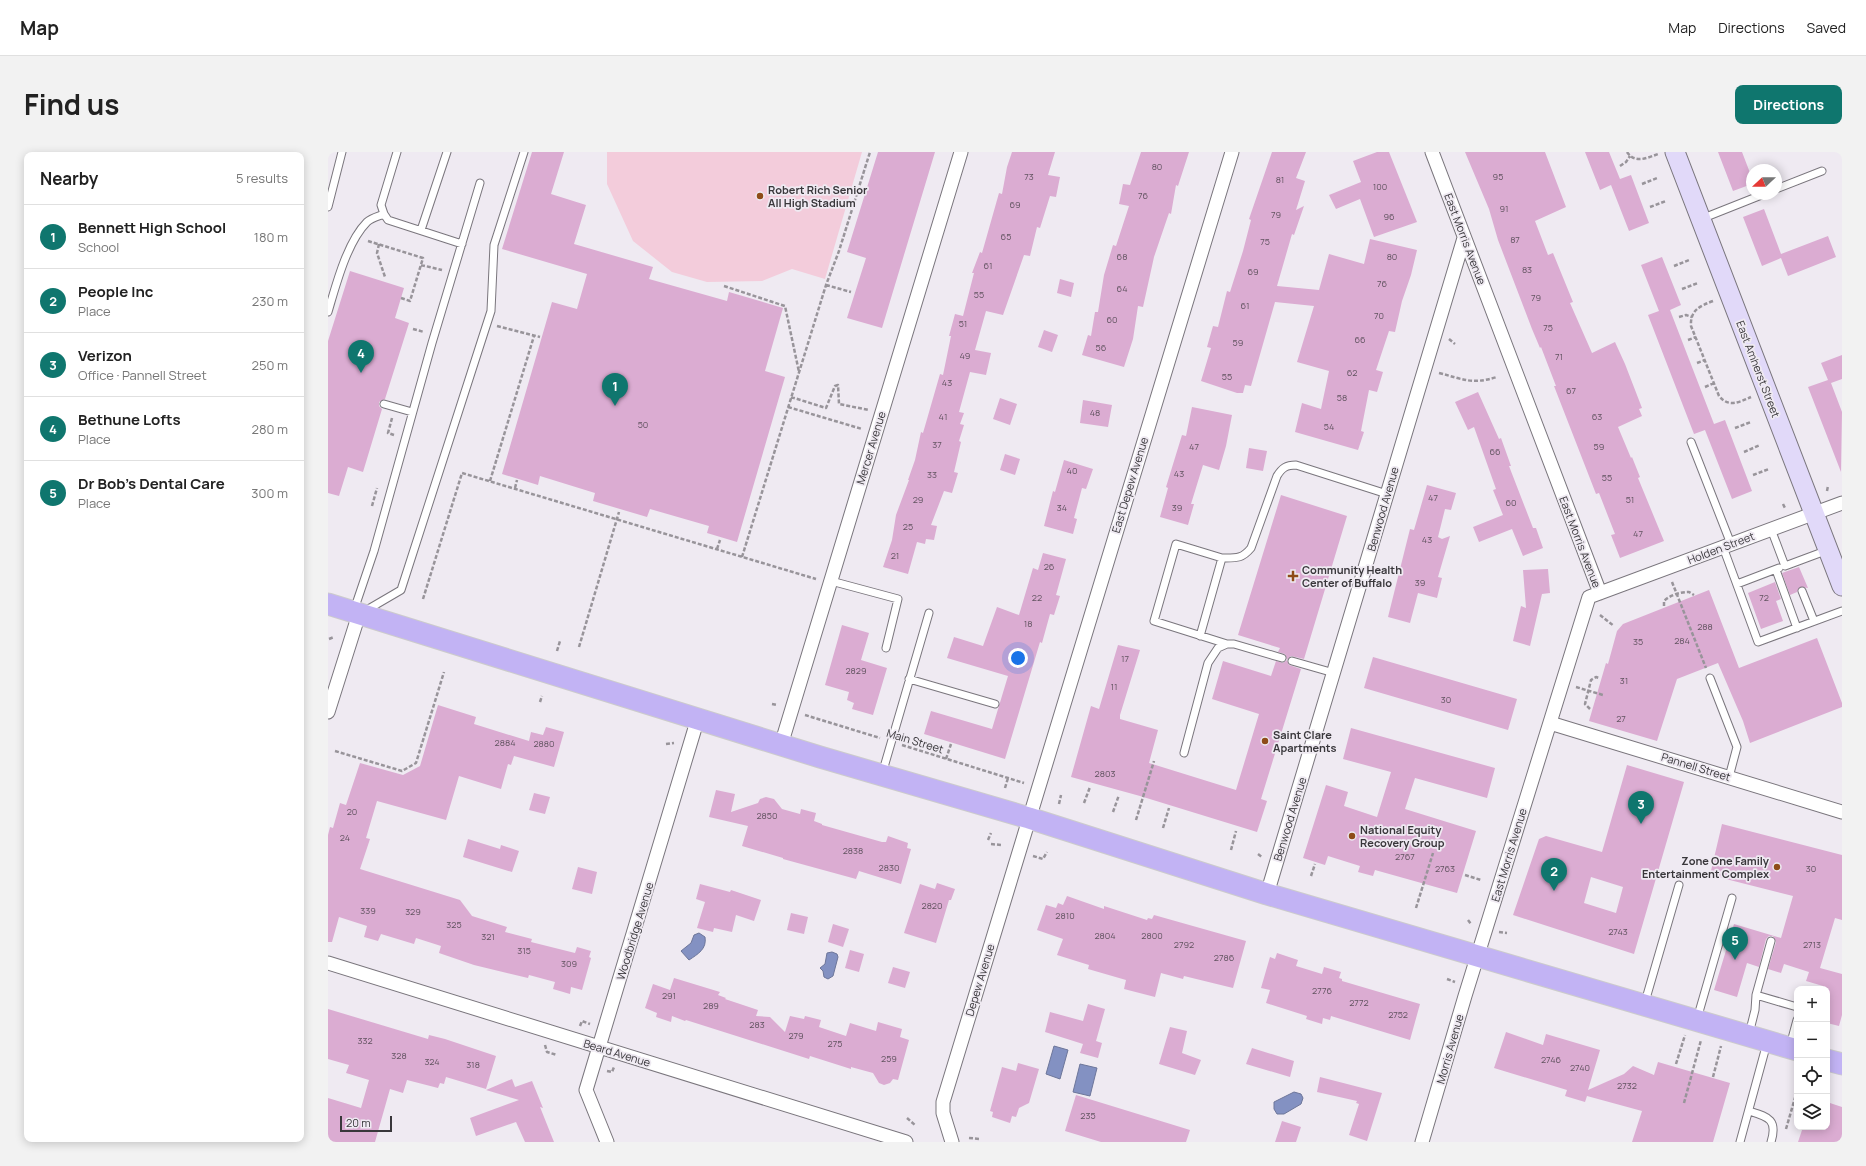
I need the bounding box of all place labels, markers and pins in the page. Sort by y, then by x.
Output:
place label: Robert Rich Senior All High Stadium [768,182,868,210]
marker: Robert Rich Senior All High Stadium [755,191,765,201]
pin: 4 [348,340,374,373]
pin: 1 [602,373,628,406]
place label: Community Health Center of Buffalo [1302,562,1402,590]
marker: Community Health Center of Buffalo [1287,570,1299,582]
place label: Saint Clare Apartments [1273,727,1337,755]
marker: Saint Clare Apartments [1260,736,1270,746]
pin: 3 [1628,791,1654,824]
place label: National Equity Recovery Group [1360,822,1445,850]
marker: National Equity Recovery Group [1347,831,1357,841]
place label: Zone One Family Entertainment Complex [1642,853,1770,881]
pin: 2 [1541,858,1567,891]
marker: Zone One Family Entertainment Complex [1772,862,1782,872]
pin: 5 [1722,927,1748,960]

